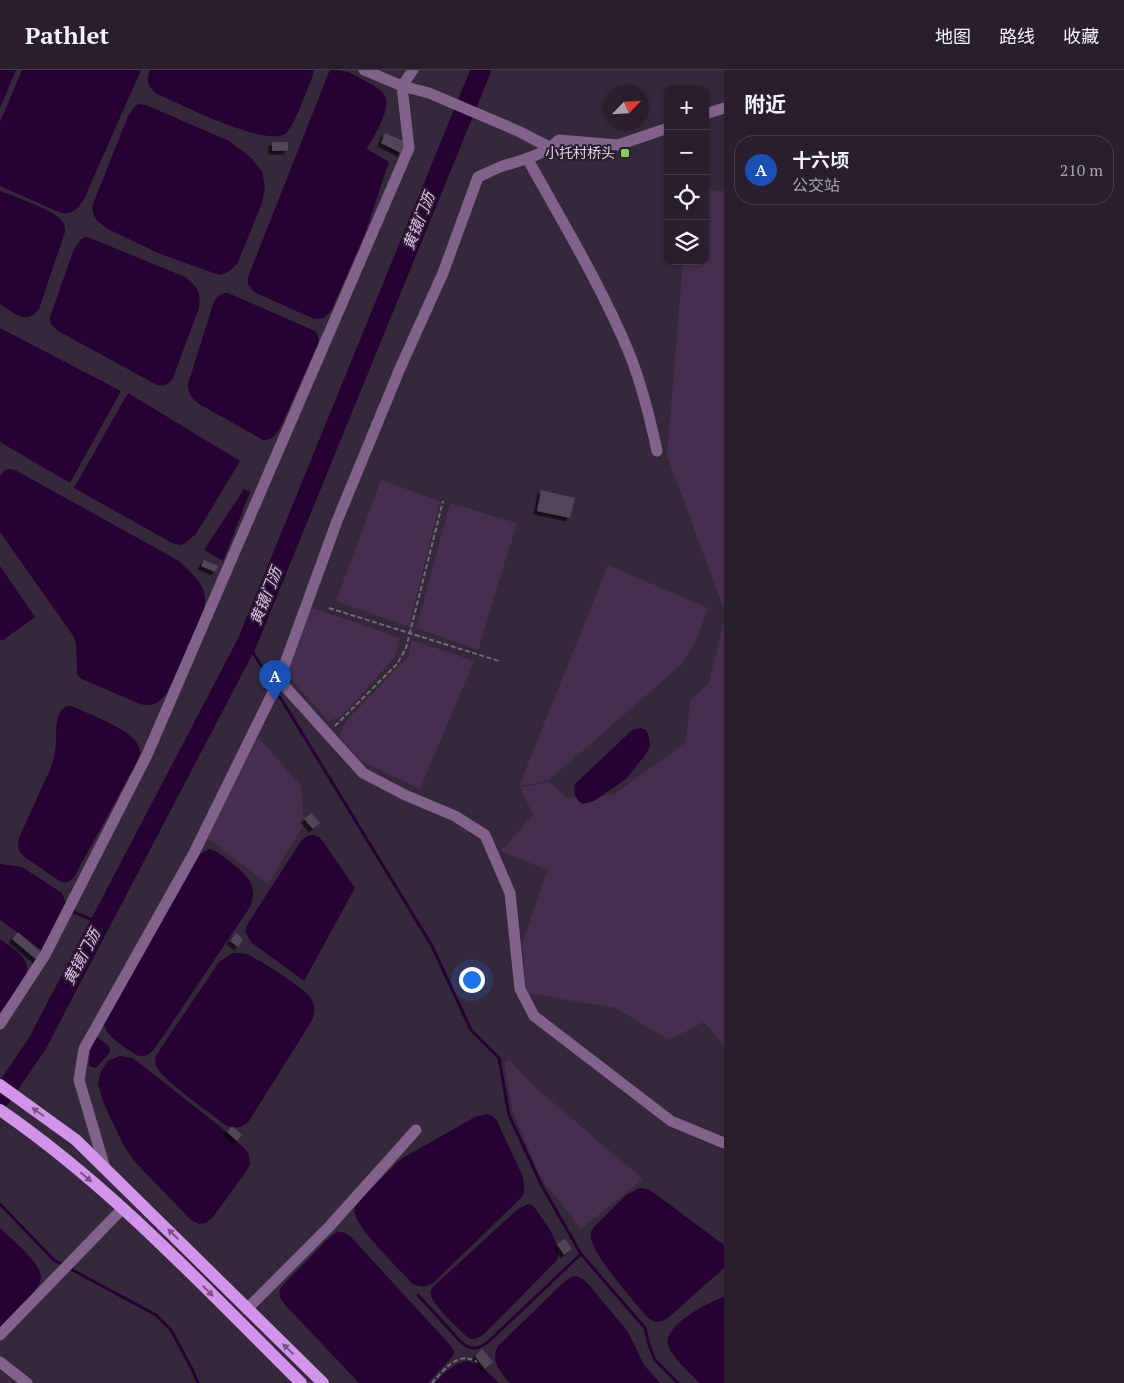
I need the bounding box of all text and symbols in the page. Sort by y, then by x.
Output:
text: Pathlet [25,19,109,51]
text: 地图 [935,24,971,48]
text: 路线 [999,24,1035,48]
text: 收藏 [1063,24,1099,48]
north arrow [604,85,649,130]
map controls [664,85,709,265]
button: + [664,85,709,130]
text: 附近 [744,90,786,118]
button: − [664,130,709,175]
place label: 小托村桥头 [545,143,615,162]
marker: 小托村桥头 [619,147,631,159]
text: 十六顷 [792,147,849,172]
text: A [755,159,767,181]
text: 210 m [1060,159,1103,181]
text: 公交站 [792,174,840,196]
button: locate [664,175,709,220]
water label: 黄镜门沥 [398,186,440,252]
button: layers [664,220,709,265]
water label: 黄镜门沥 [245,561,287,627]
pin: A [259,660,291,701]
water label: 黄镜门沥 [58,923,105,988]
your location [459,967,485,993]
one-way arrow [31,1107,45,1117]
one-way arrow [80,1171,92,1182]
one-way arrow [167,1229,179,1241]
one-way arrow [202,1285,214,1297]
one-way arrow [282,1343,294,1355]

